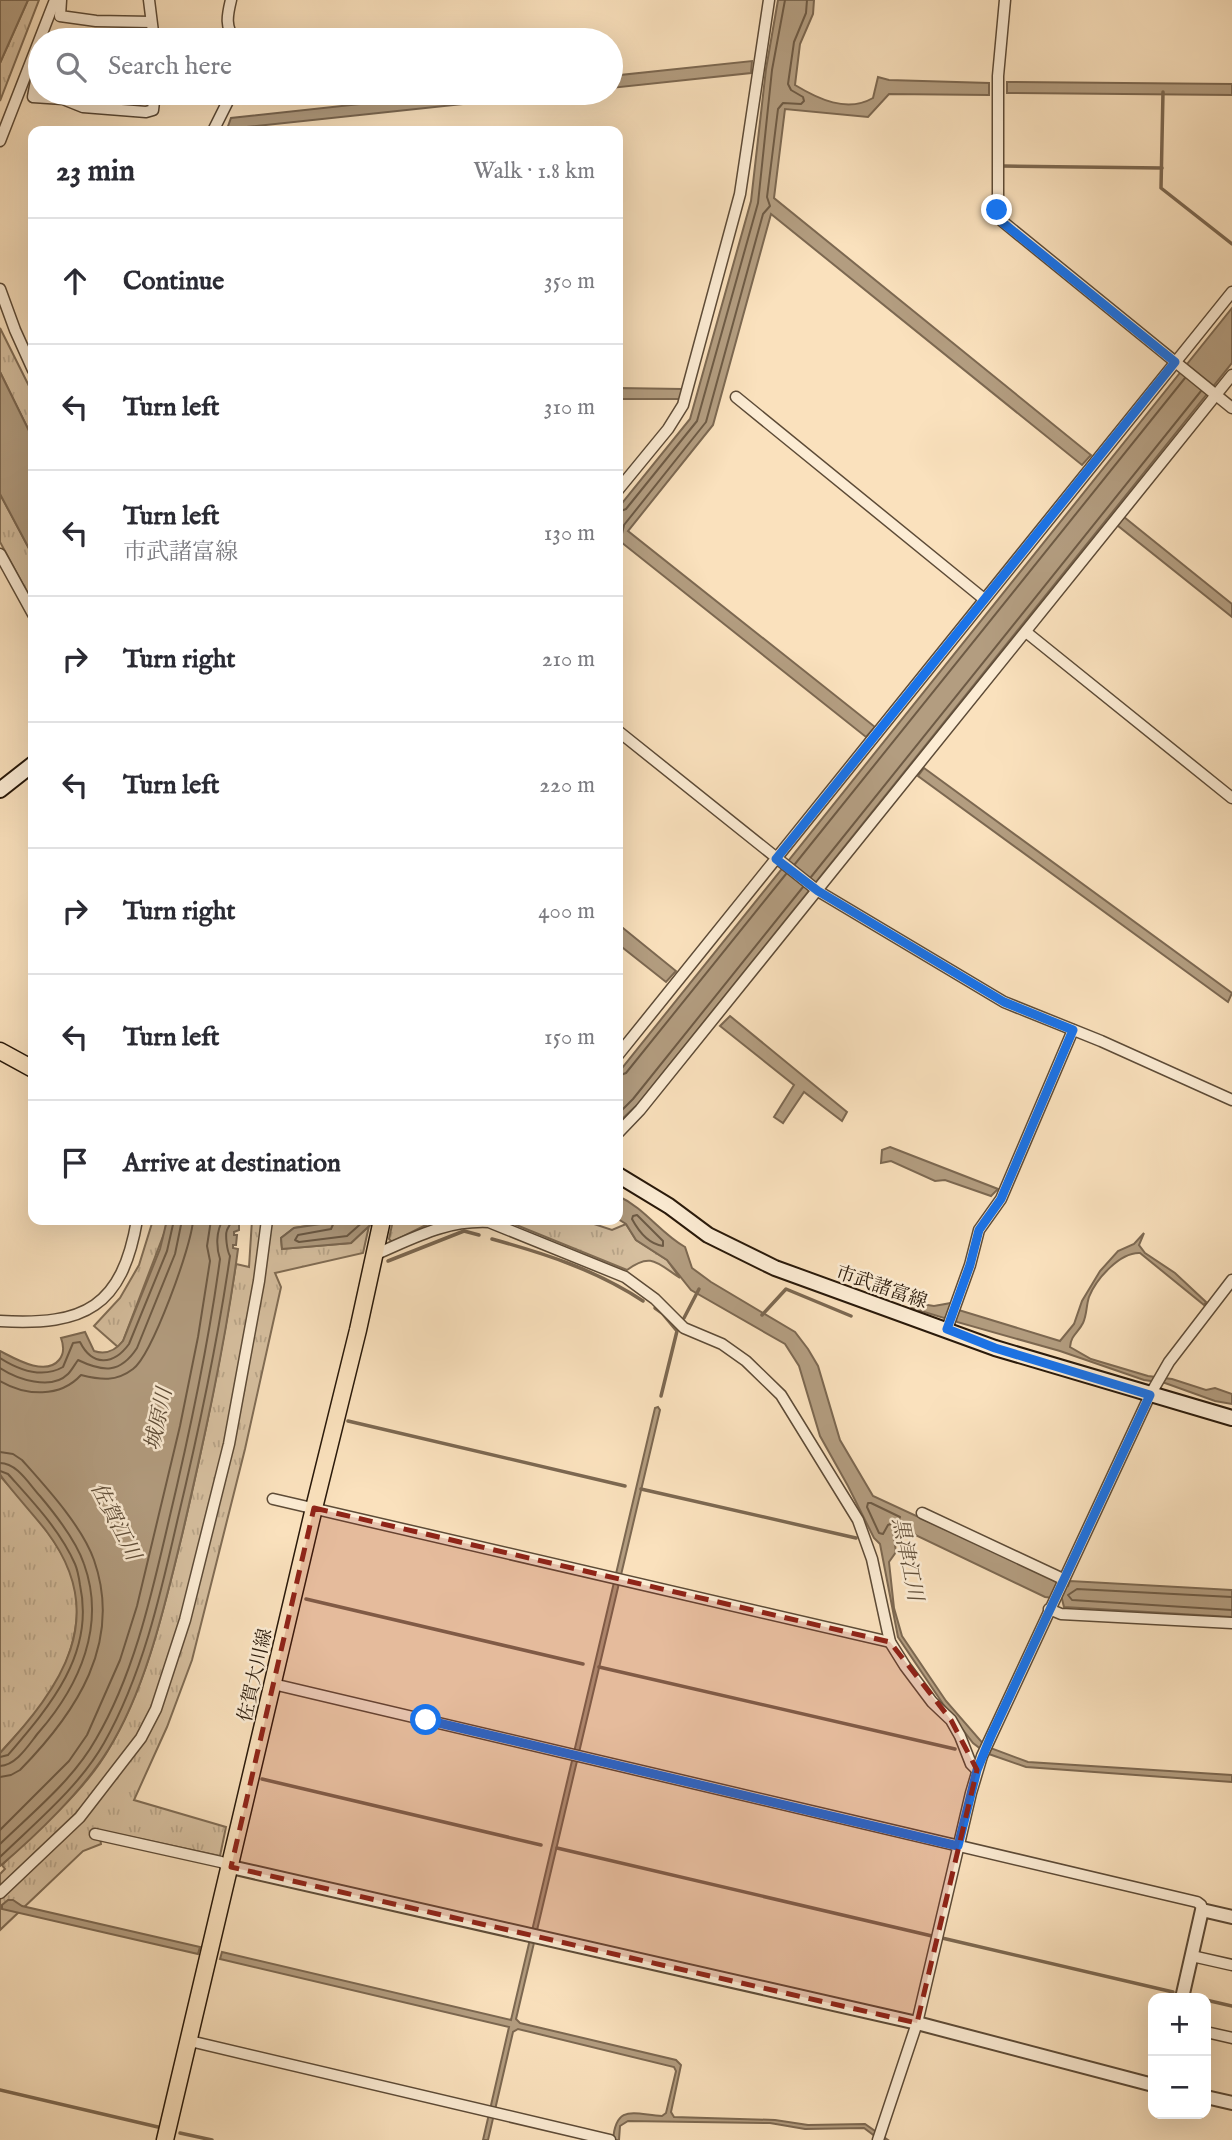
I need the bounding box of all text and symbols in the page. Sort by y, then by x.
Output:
search box [28,28,623,105]
icon: search [52,48,90,86]
text: Search here [108,50,232,83]
text: 23 min [56,153,135,191]
text: Walk · 1.8 km [473,157,595,186]
route end [981,194,1012,225]
icon: ahead [56,262,94,300]
text: Continue [123,265,224,298]
text: 350 m [544,267,595,296]
icon: left [56,388,94,426]
text: Turn left [123,391,220,424]
text: 310 m [544,393,595,422]
text: Turn left [123,500,220,533]
icon: left [56,514,94,552]
text: 130 m [544,519,595,548]
text: 市武諸富線 [123,538,238,567]
icon: right [56,640,94,678]
text: Turn right [123,643,236,676]
text: 210 m [542,645,595,674]
icon: left [56,766,94,804]
text: Turn left [123,769,220,802]
text: 220 m [539,771,595,800]
icon: right [56,892,94,930]
text: Turn right [123,895,236,928]
text: 400 m [538,897,595,926]
icon: left [56,1018,94,1056]
text: Turn left [123,1021,220,1054]
text: 150 m [544,1023,595,1052]
icon: arrive [56,1144,94,1182]
text: Arrive at destination [123,1147,341,1180]
street label: 市武諸富線 [833,1261,930,1315]
water label: 城原川 [140,1384,180,1453]
water label: 佐賀江川 [84,1478,147,1567]
water label: 黒津江川 [885,1515,928,1605]
street label: 佐賀大川線 [234,1626,278,1724]
route start [410,1704,441,1735]
map controls [1148,1993,1211,2119]
button: + [1148,1993,1211,2056]
button: − [1148,2056,1211,2119]

